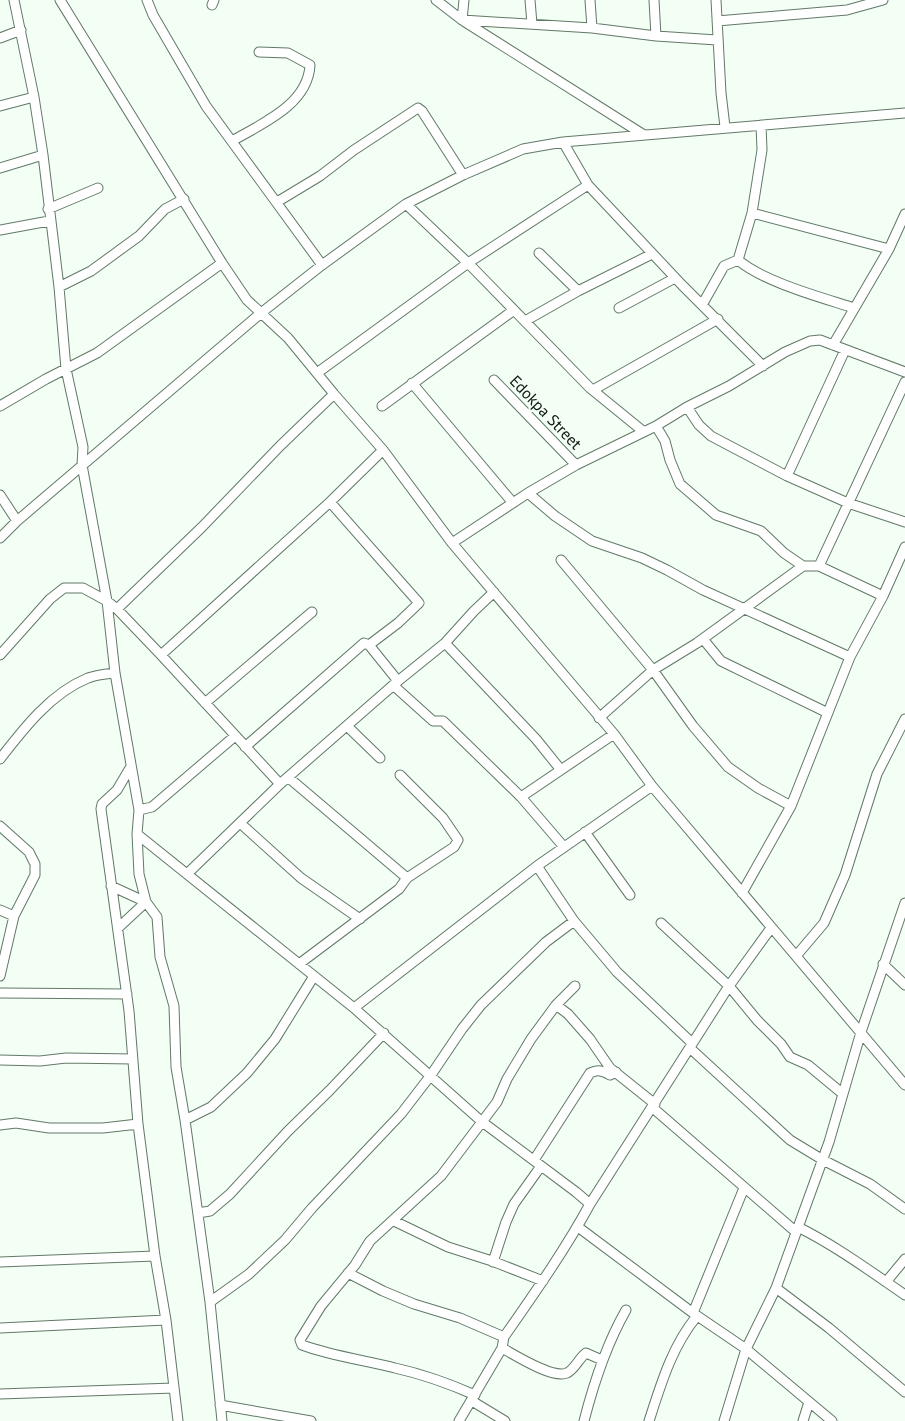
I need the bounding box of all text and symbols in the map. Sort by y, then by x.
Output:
street label: Edokpa Street [506,371,587,454]

